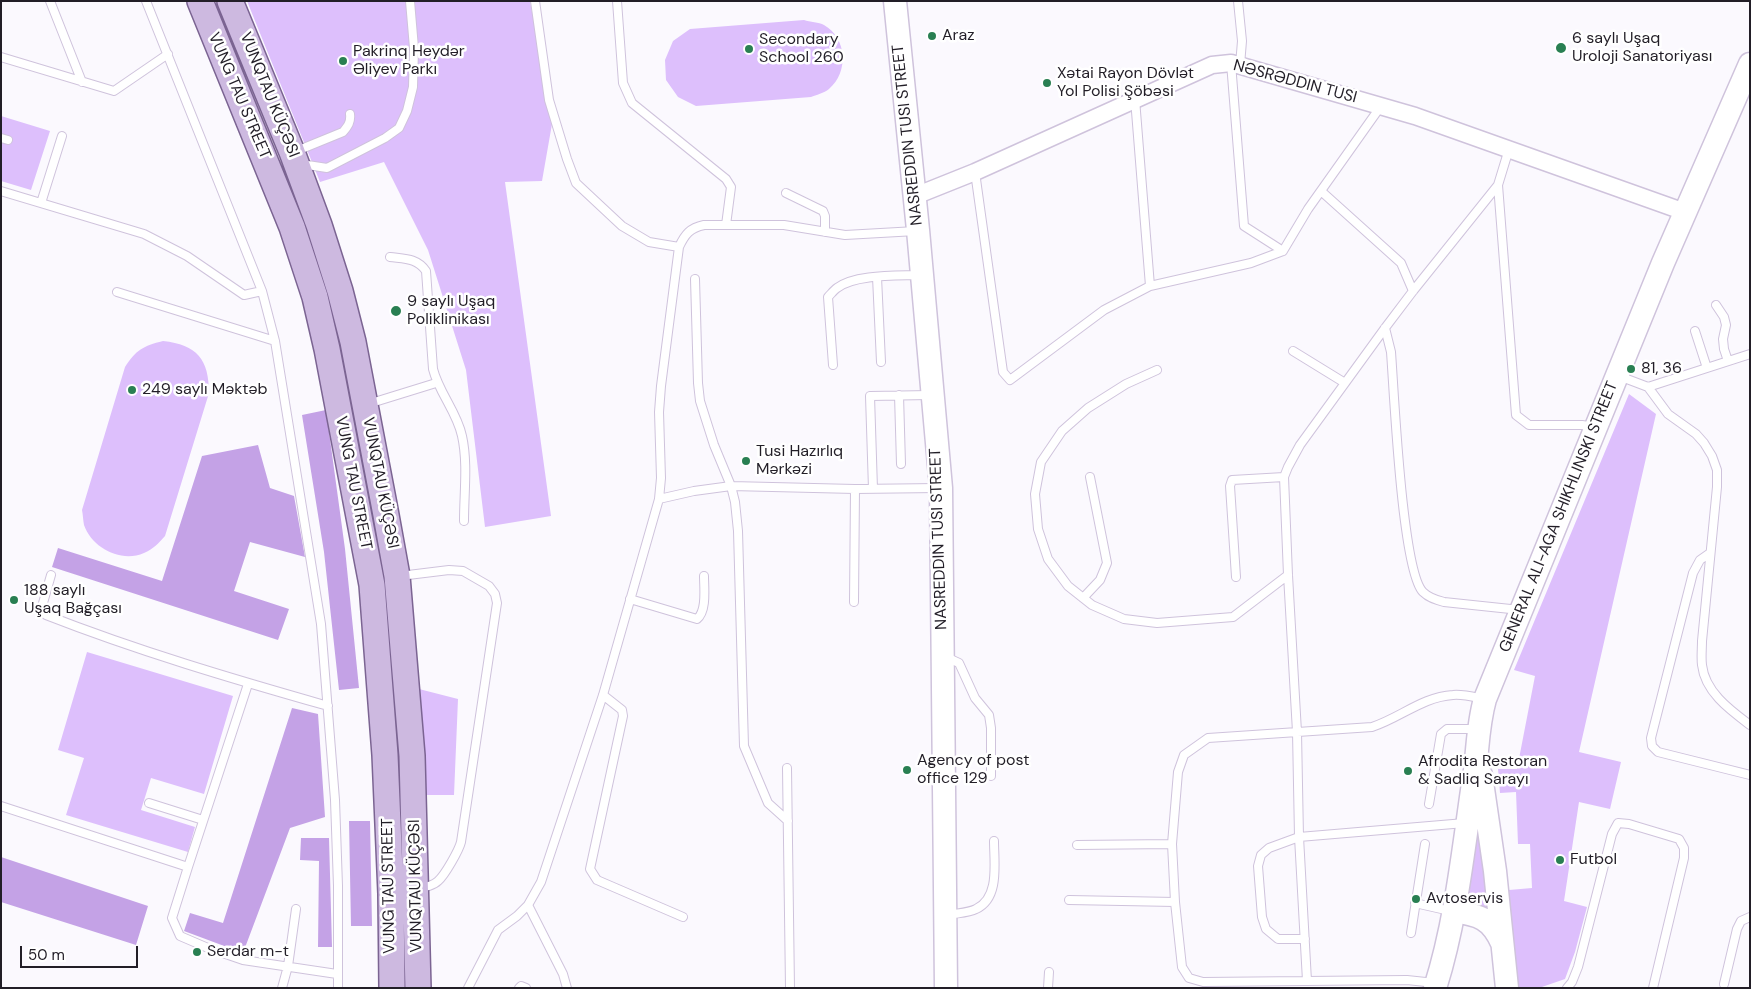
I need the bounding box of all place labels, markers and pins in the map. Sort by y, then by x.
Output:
place label: Araz [942,26,975,46]
place label: 6 saylı Uşaq Uroloji Sanatoriyası [1572,29,1712,67]
place label: Secondary School 260 [759,30,844,68]
marker: Araz [926,30,938,42]
marker: 6 saylı Uşaq Uroloji Sanatoriyası [1554,41,1568,55]
place label: Pakrinq Heydər Əliyev Parkı [353,42,465,80]
marker: Secondary School 260 [743,43,755,55]
marker: Pakrinq Heydər Əliyev Parkı [337,55,349,67]
place label: Xətai Rayon Dövlət Yol Polisi Şöbəsi [1057,64,1194,102]
marker: Xətai Rayon Dövlət Yol Polisi Şöbəsi [1041,77,1053,89]
place label: 9 saylı Uşaq Poliklinikası [407,292,495,330]
marker: 9 saylı Uşaq Poliklinikası [389,304,403,318]
place label: 81, 36 [1641,359,1682,379]
marker: 81, 36 [1625,363,1637,375]
place label: 249 saylı Məktəb [142,380,268,400]
marker: 249 saylı Məktəb [126,384,138,396]
place label: Tusi Hazırlıq Mərkəzi [756,442,843,480]
marker: Tusi Hazırlıq Mərkəzi [740,455,752,467]
place label: 188 saylı Uşaq Bağçası [24,581,122,619]
marker: 188 saylı Uşaq Bağçası [8,594,20,606]
place label: Agency of post office 129 [917,751,1029,789]
place label: Afrodita Restoran & Sadliq Sarayı [1418,752,1547,790]
marker: Agency of post office 129 [901,764,913,776]
marker: Afrodita Restoran & Sadliq Sarayı [1402,765,1414,777]
place label: Futbol [1570,850,1617,870]
marker: Futbol [1554,854,1566,866]
place label: Avtoservis [1426,889,1503,909]
marker: Avtoservis [1410,893,1422,905]
place label: Serdar m-t [207,942,289,962]
marker: Serdar m-t [191,946,203,958]

